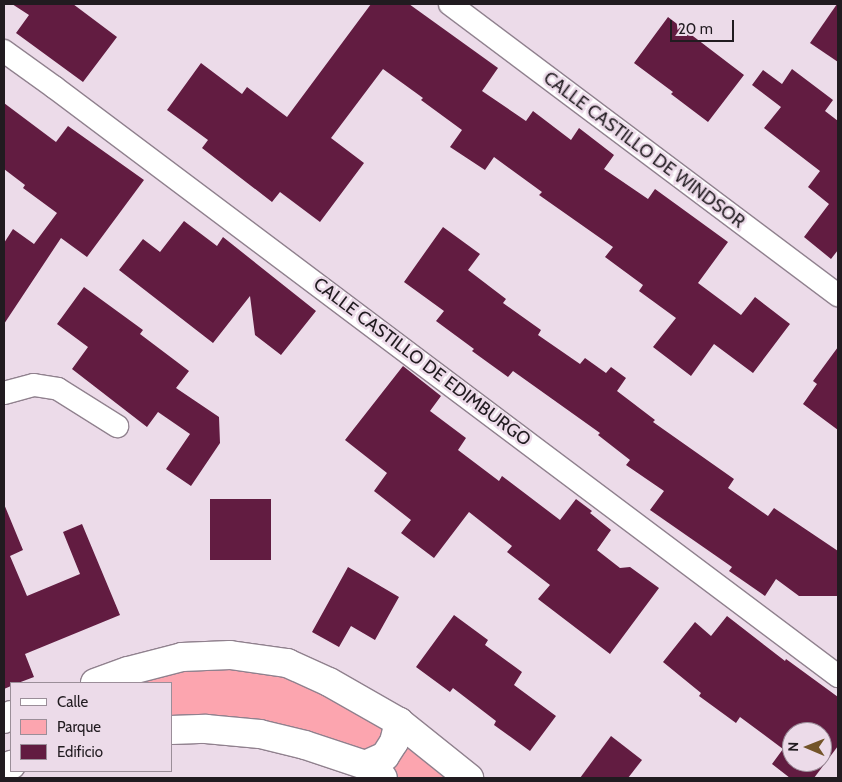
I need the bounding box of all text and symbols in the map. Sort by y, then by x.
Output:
scale bar [672,10,736,42]
text: 20 m [678,20,713,38]
street label: CALLE CASTILLO DE WINDSOR [539,67,749,233]
street label: CALLE CASTILLO DE EDIMBURGO [309,273,535,451]
legend [10,682,172,772]
text: Calle [57,693,88,711]
text: Parque [57,718,101,736]
north arrow [782,722,832,772]
text: N [784,742,802,752]
text: Edificio [57,743,103,761]

